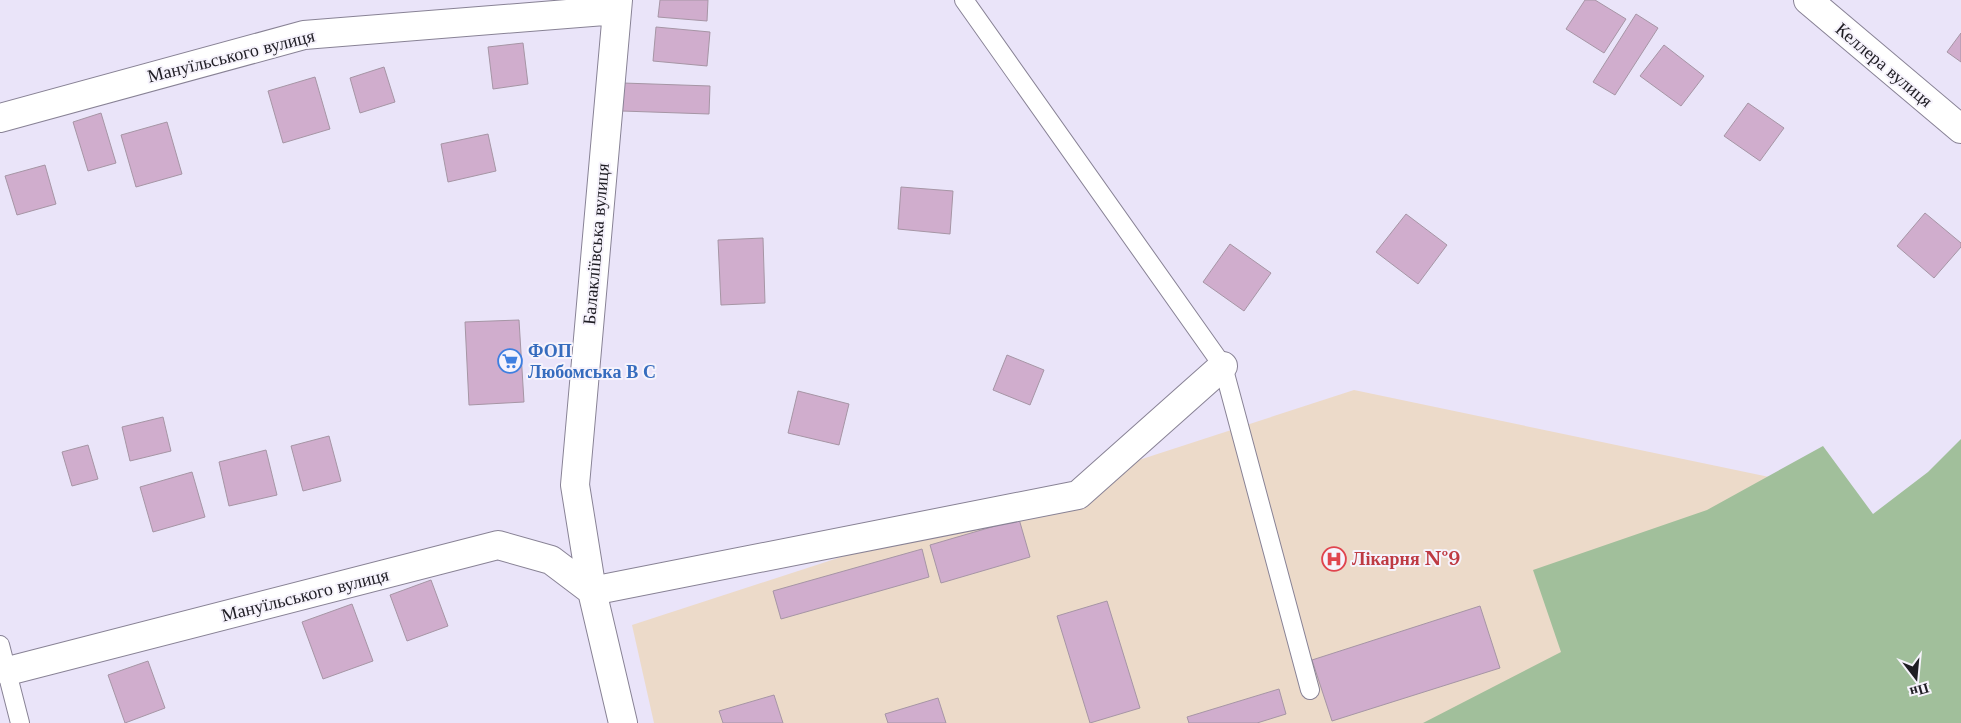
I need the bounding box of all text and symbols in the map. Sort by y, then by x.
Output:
street label: Келлера вулиця [1831,18,1937,112]
street label: Мануїльського вулиця [145,25,317,87]
street label: Балакліївська вулиця [578,162,614,326]
place label: ФОП Любомська В С [528,340,656,383]
supermarket icon: ФОП Любомська В С [497,348,523,374]
hospital icon: Лікарня №9 [1321,546,1347,572]
place label: Лікарня №9 [1352,548,1460,570]
street label: Мануїльського вулиця [219,564,391,626]
north arrow [1891,653,1941,703]
text: Пн [1908,679,1931,702]

